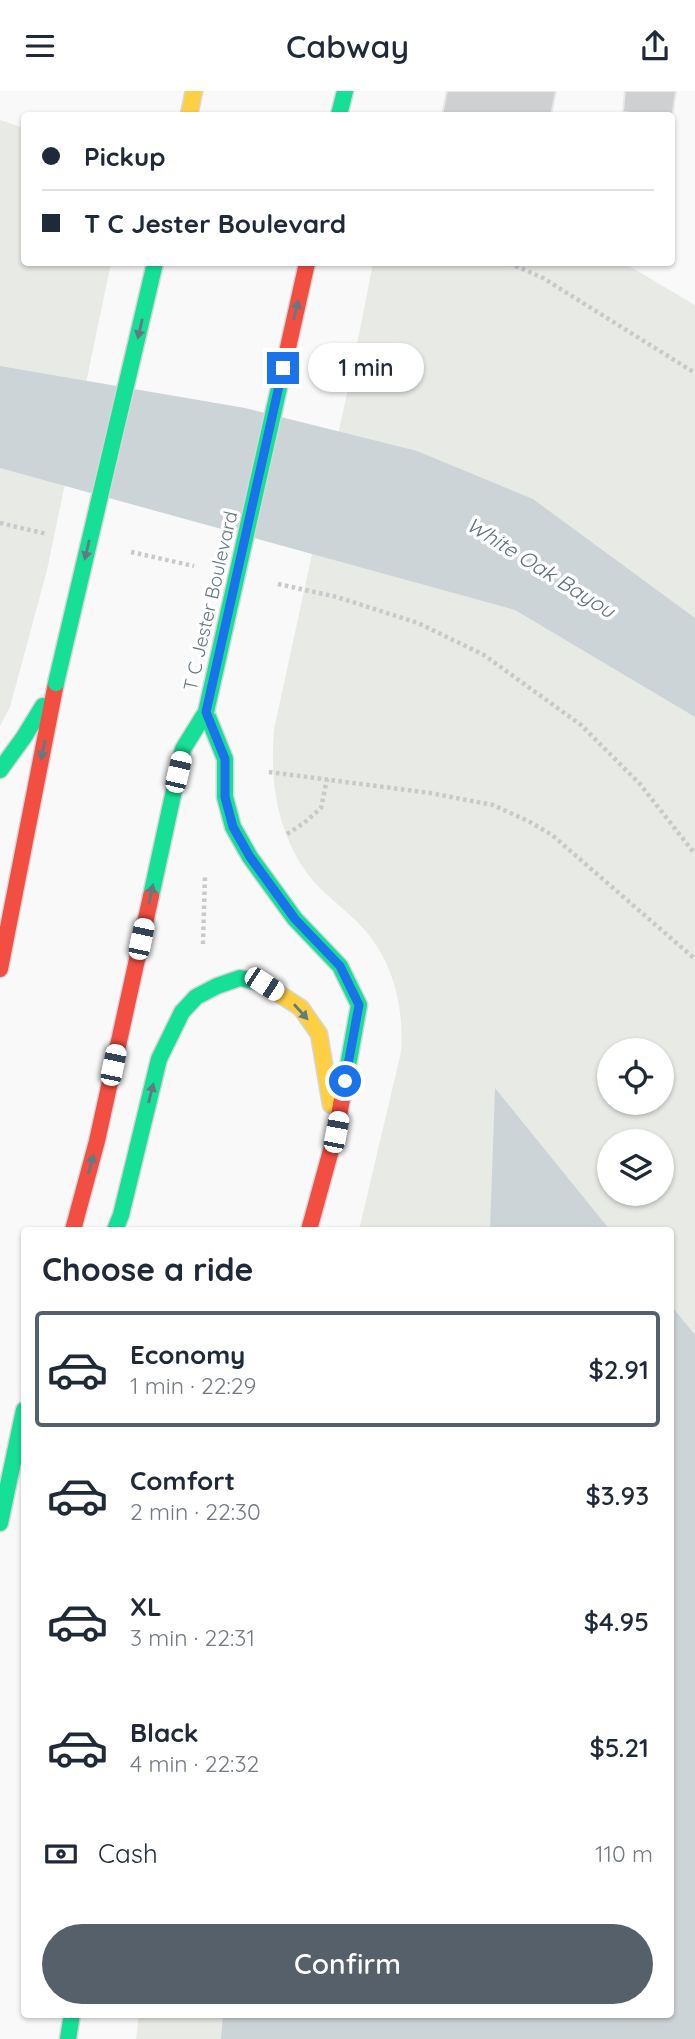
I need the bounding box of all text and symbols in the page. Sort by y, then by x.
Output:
text: Cabway [286,26,409,66]
icon: menu [21,27,59,65]
icon: share [636,27,674,65]
text: Pickup [84,140,166,173]
text: T C Jester Boulevard [84,207,346,240]
one-way arrow [291,299,302,321]
one-way arrow [134,318,145,340]
callout: 1 min [308,343,423,393]
route end [267,352,299,384]
text: 1 min [338,353,394,382]
street label: T C Jester Boulevard [178,509,242,693]
water label: White Oak Bayou [462,511,621,624]
one-way arrow [81,539,92,561]
one-way arrow [37,739,48,761]
car [164,749,193,795]
one-way arrow [145,883,156,905]
car [127,916,156,962]
car [241,964,288,1004]
one-way arrow [293,1003,309,1020]
map controls [597,1038,674,1206]
button: locate [597,1038,674,1115]
car [99,1042,128,1088]
route start [329,1065,361,1097]
one-way arrow [146,1082,157,1104]
car [322,1109,351,1155]
button: layers [597,1129,674,1206]
one-way arrow [86,1153,97,1175]
text: Choose a ride [42,1249,254,1289]
icon: car [46,1338,109,1401]
text: Economy [130,1338,245,1371]
text: $2.91 [589,1353,649,1386]
text: 1 min · 22:29 [130,1371,256,1400]
icon: car [46,1464,109,1527]
text: Comfort [130,1464,235,1497]
text: $3.93 [586,1479,649,1512]
text: 2 min · 22:30 [130,1497,261,1526]
icon: car [46,1590,109,1653]
text: XL [130,1590,162,1623]
text: $4.95 [584,1605,649,1638]
text: 3 min · 22:31 [130,1623,255,1652]
icon: car [46,1716,109,1779]
text: Black [130,1716,199,1749]
text: $5.21 [589,1731,649,1764]
text: 4 min · 22:32 [130,1749,259,1778]
icon: cash [42,1835,80,1873]
text: Cash [98,1837,158,1870]
text: 110 m [595,1839,653,1868]
button: Confirm [42,1924,653,2004]

